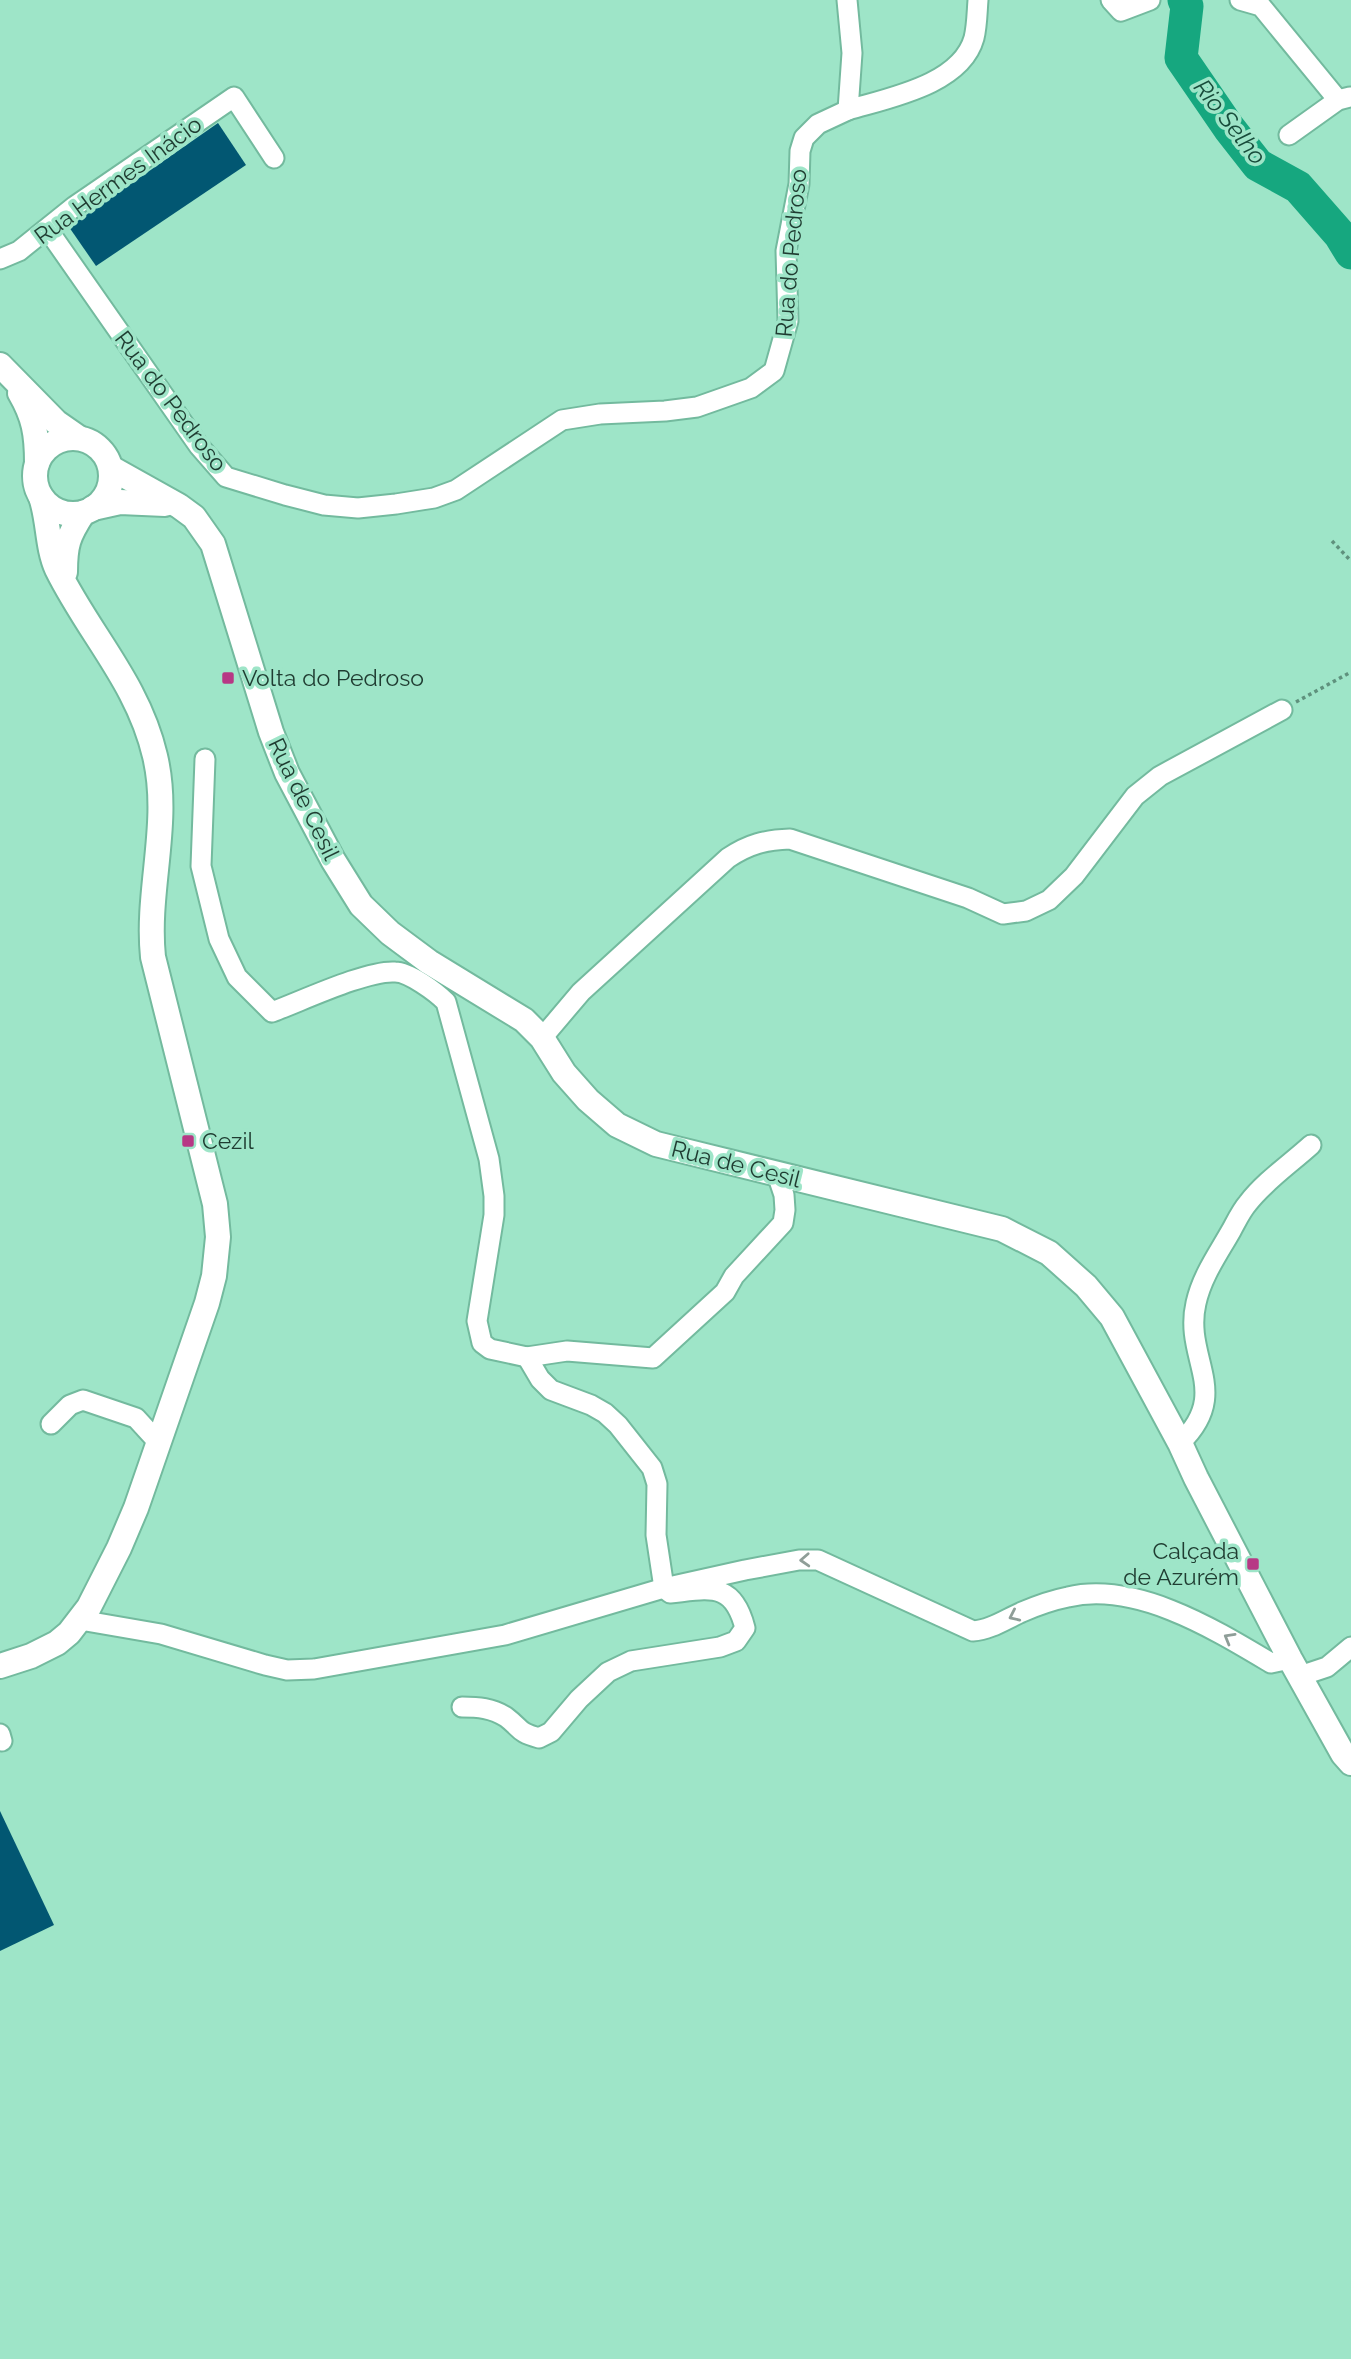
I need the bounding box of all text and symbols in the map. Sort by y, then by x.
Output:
water label: Rio Selho [1188,73,1273,170]
street label: Rua Hermes Inácio [29,110,206,249]
street label: Rua do Pedroso [770,168,811,338]
street label: Rua do Pedroso [110,325,233,476]
place label: Volta do Pedroso [242,664,424,691]
marker: Volta do Pedroso [220,670,236,686]
street label: Rua de Cesil [263,733,346,865]
place label: Cezil [202,1127,254,1154]
marker: Cezil [180,1133,196,1149]
street label: Rua de Cesil [669,1134,804,1193]
place label: Calçada de Azurém [1123,1537,1239,1590]
one-way arrow [799,1553,810,1568]
marker: Calçada de Azurém [1245,1556,1261,1572]
one-way arrow [1008,1608,1021,1622]
one-way arrow [1223,1633,1236,1646]

